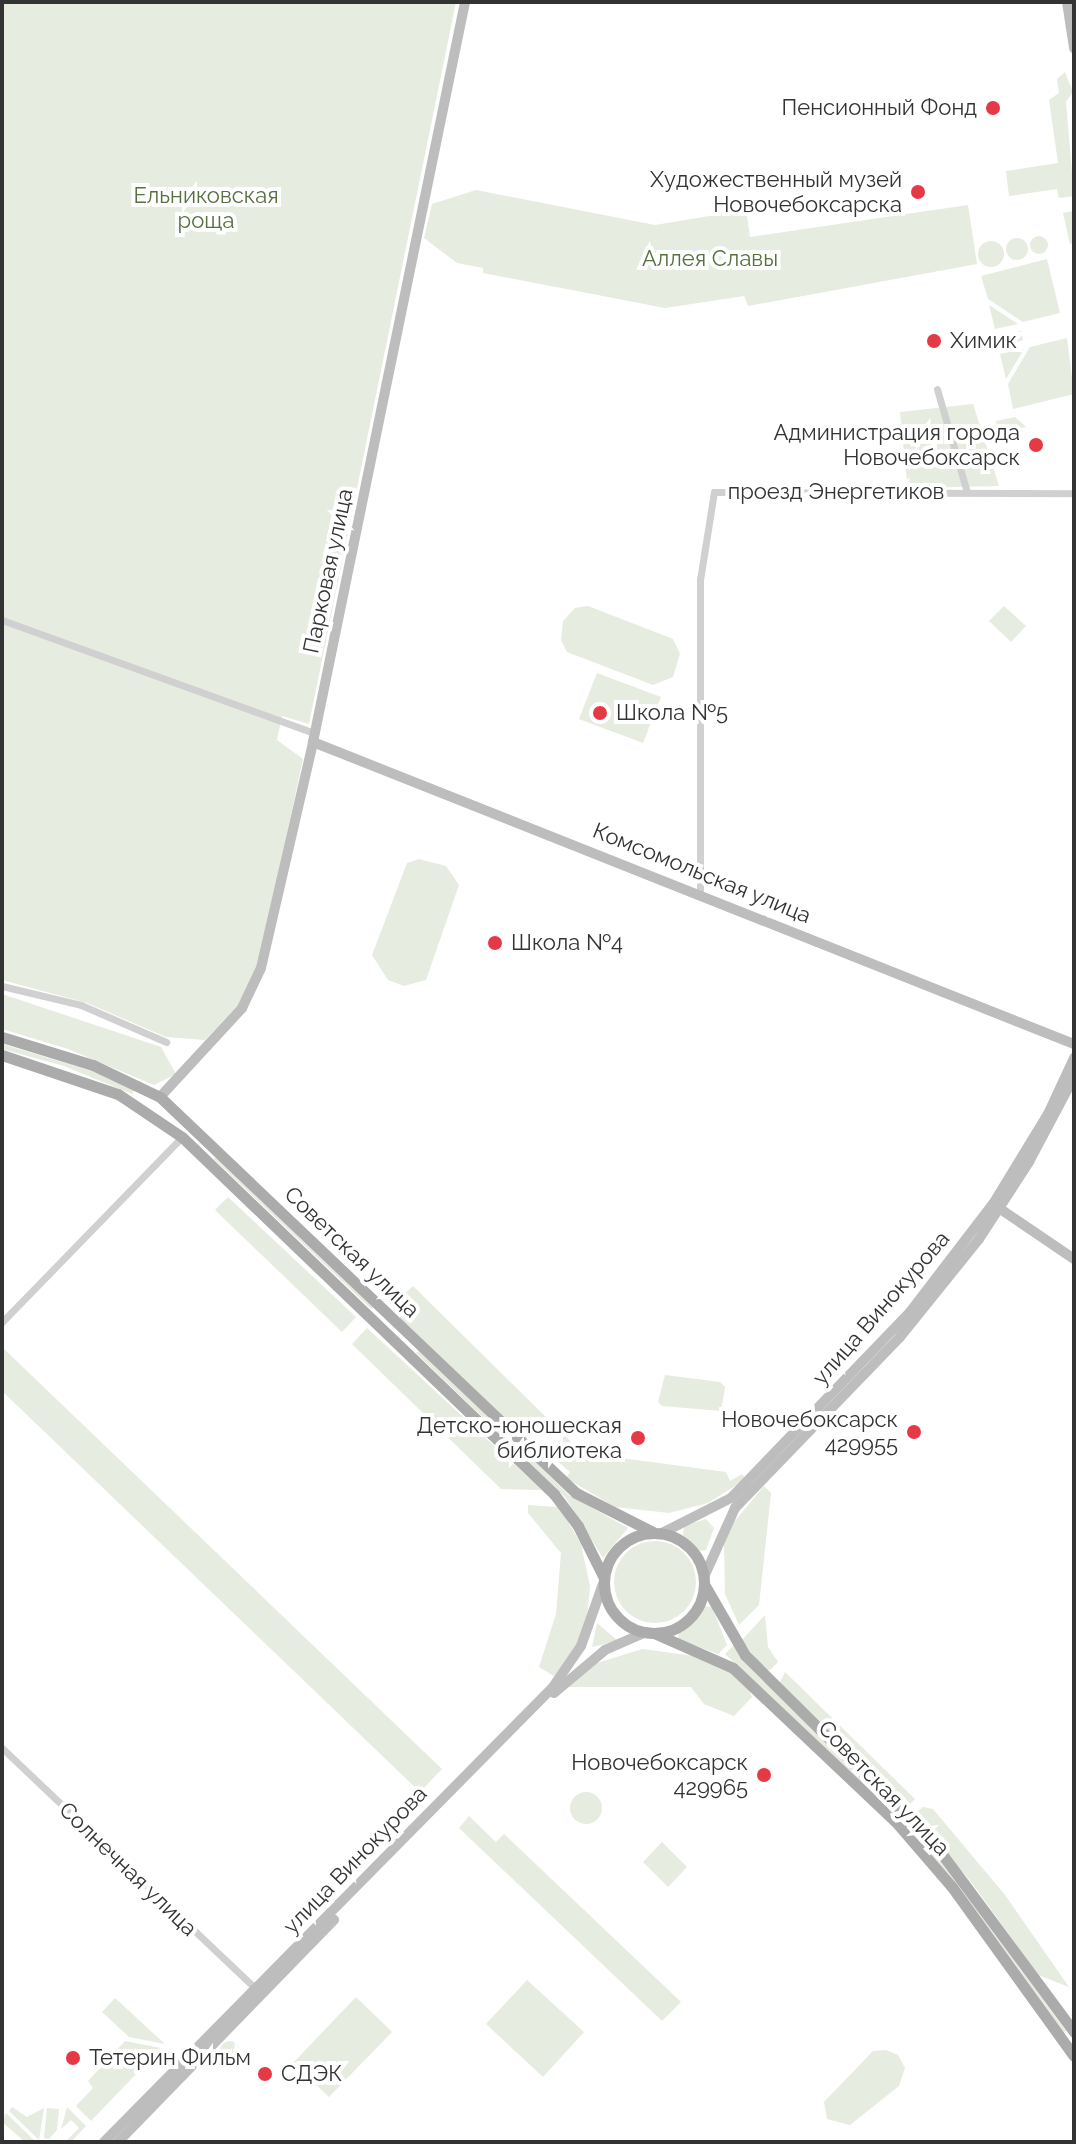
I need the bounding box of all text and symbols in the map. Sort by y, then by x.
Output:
place label: Пенсионный Фонд [782,95,977,121]
marker: Пенсионный Фонд [984,99,1002,117]
place label: Художественный музей Новочебоксарска [650,166,902,218]
park label: Ельниковская роща [133,182,279,234]
marker: Художественный музей Новочебоксарска [909,183,927,201]
park label: Аллея Славы [642,246,778,272]
place label: Химик [950,328,1017,354]
marker: Химик [925,332,943,350]
place label: Администрация города Новочебоксарск [774,419,1020,470]
marker: Администрация города Новочебоксарск [1027,436,1045,454]
street label: проезд Энергетиков [728,479,944,505]
street label: Парковая улица [298,486,358,656]
place label: Школа №5 [616,700,728,726]
marker: Школа №5 [591,704,609,722]
street label: Комсомольская улица [589,817,815,929]
place label: Школа №4 [511,930,623,956]
marker: Школа №4 [486,934,504,952]
street label: Советская улица [279,1181,425,1323]
street label: улица Винокурова [807,1226,955,1390]
place label: Новочебоксарск 429955 [721,1406,898,1458]
place label: Детско-юношеская библиотека [416,1412,622,1464]
marker: Новочебоксарск 429955 [905,1423,923,1441]
marker: Детско-юношеская библиотека [629,1429,647,1447]
street label: Советская улица [813,1715,955,1861]
place label: Новочебоксарск 429965 [571,1749,748,1800]
marker: Новочебоксарск 429965 [755,1766,773,1784]
street label: улица Винокурова [278,1781,432,1939]
street label: Солнечная улица [53,1796,203,1942]
place label: Тетерин Фильм [89,2045,251,2071]
marker: Тетерин Фильм [64,2049,82,2067]
place label: СДЭК [281,2061,342,2087]
marker: СДЭК [256,2065,274,2083]

